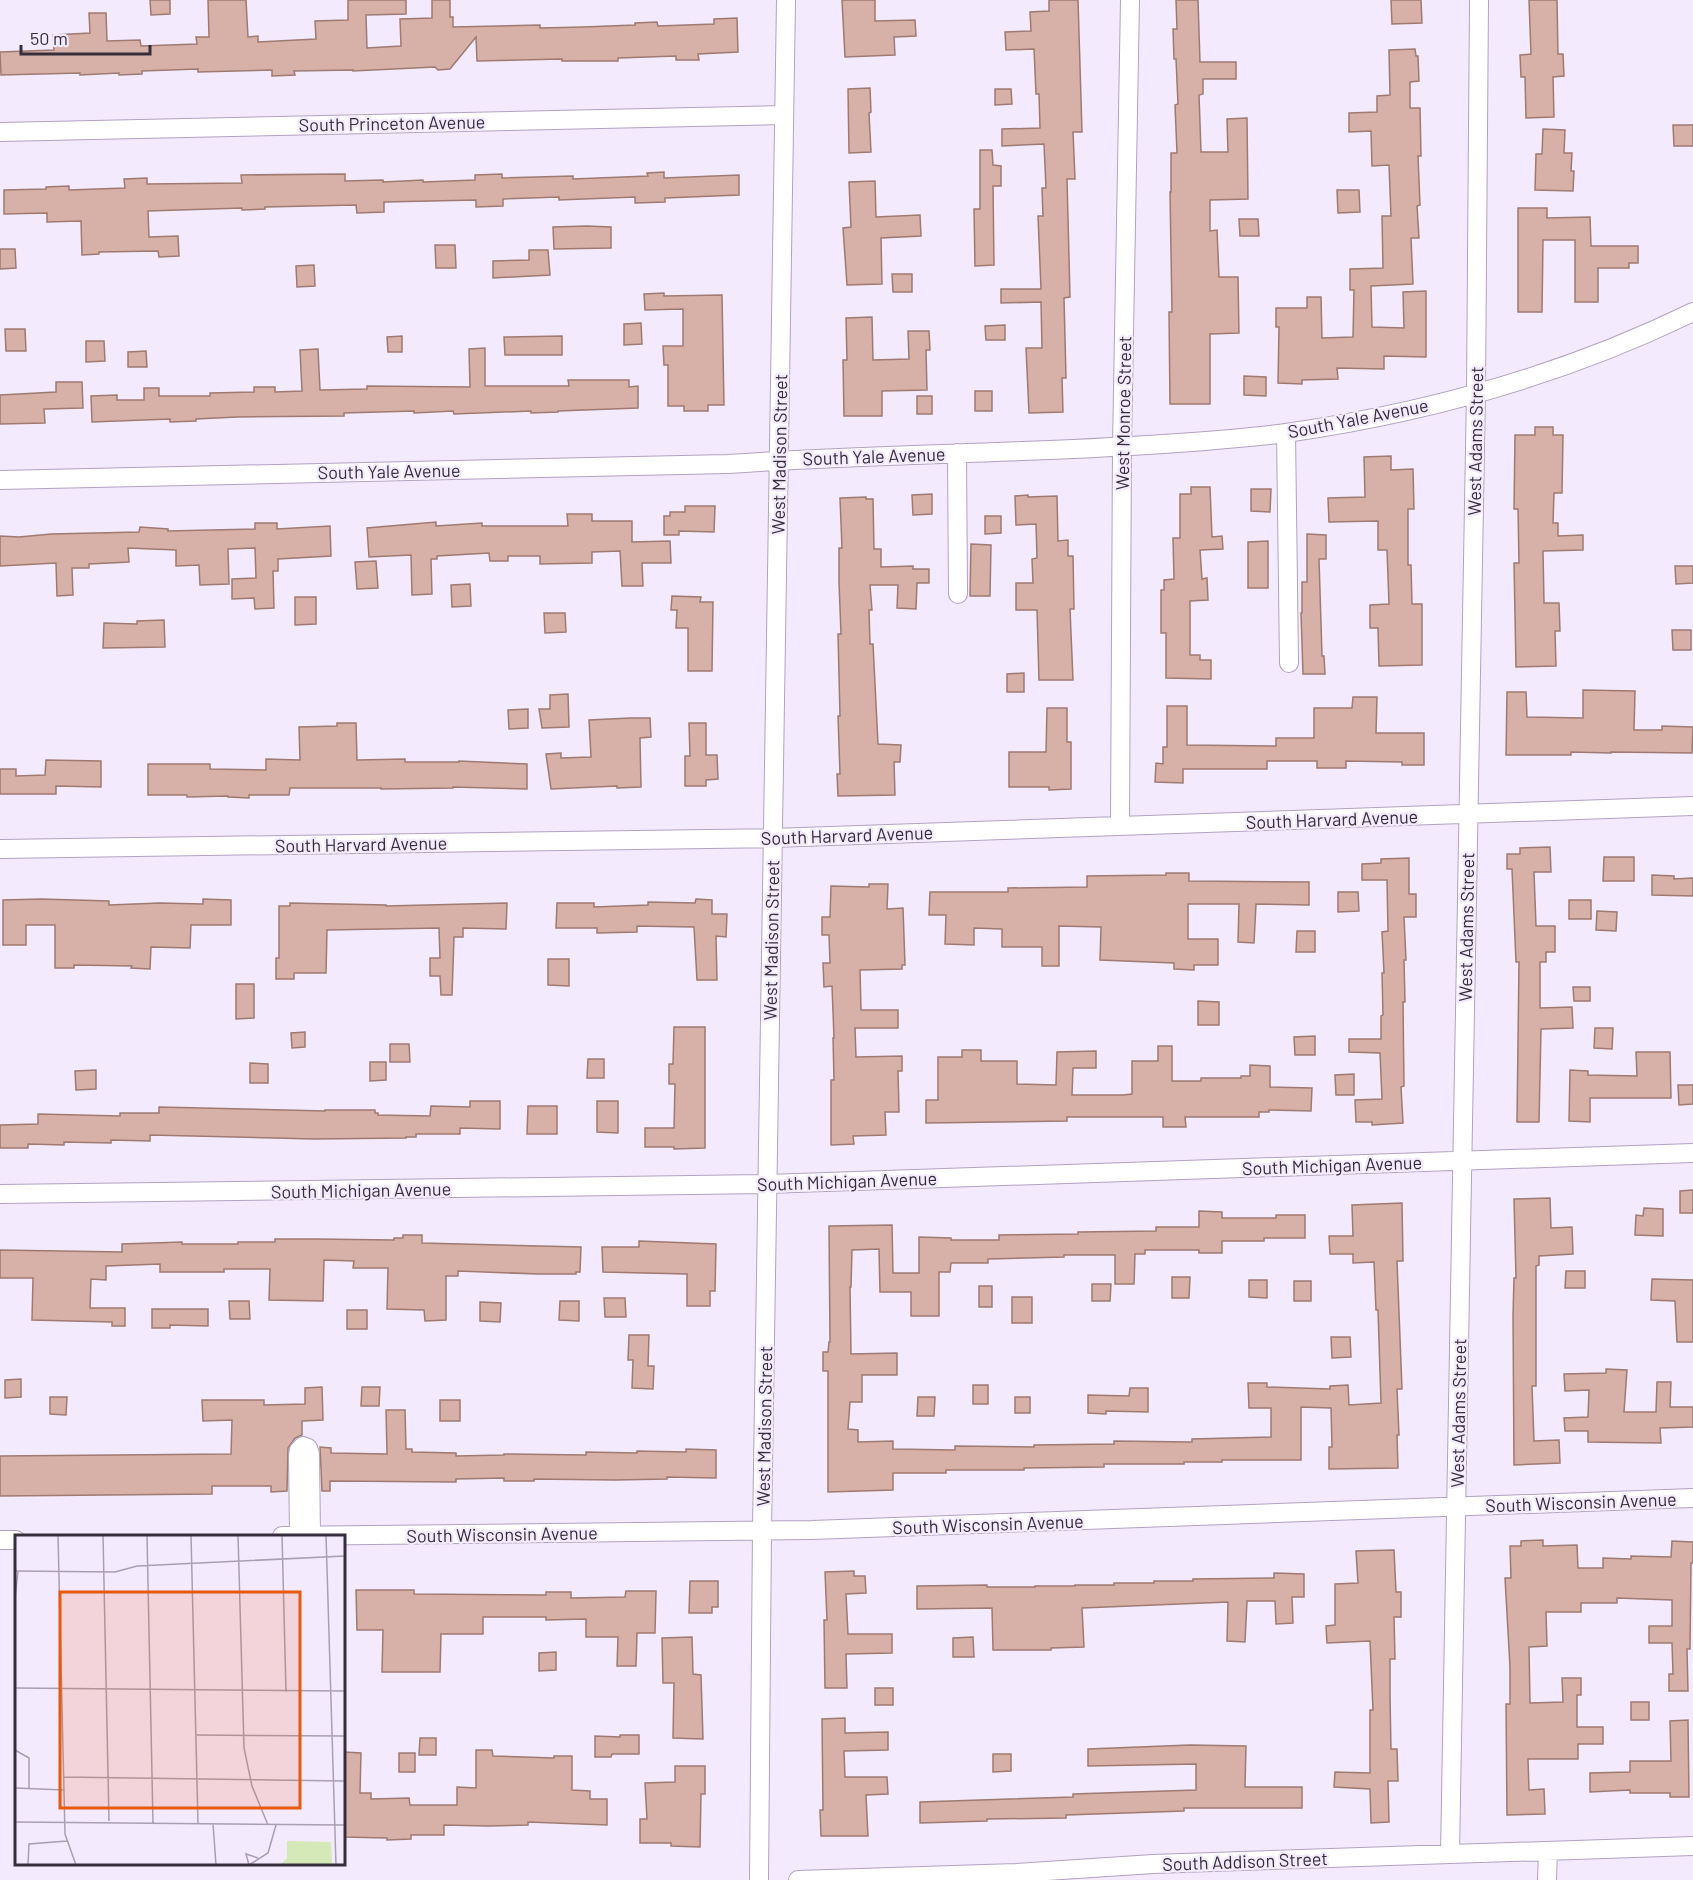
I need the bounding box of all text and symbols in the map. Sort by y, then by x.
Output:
scale bar [21,18,150,56]
text: 50 m [30,27,68,49]
street label: South Princeton Avenue [299,110,485,136]
street label: West Monroe Street [1111,336,1135,490]
street label: West Adams Street [1463,366,1487,516]
street label: West Madison Street [767,374,791,534]
street label: South Yale Avenue [1286,394,1430,442]
street label: South Yale Avenue [802,443,946,469]
street label: South Yale Avenue [317,459,461,483]
street label: South Harvard Avenue [1245,805,1419,833]
street label: South Harvard Avenue [760,821,934,849]
street label: South Harvard Avenue [275,831,447,857]
street label: West Adams Street [1454,852,1478,1002]
street label: West Madison Street [759,860,783,1020]
street label: South Michigan Avenue [1242,1151,1422,1179]
street label: South Michigan Avenue [757,1167,937,1195]
street label: South Michigan Avenue [271,1177,451,1203]
street label: West Adams Street [1446,1338,1470,1488]
street label: West Madison Street [752,1346,776,1506]
street label: South Wisconsin Avenue [1485,1488,1677,1516]
street label: South Wisconsin Avenue [892,1510,1084,1538]
street label: South Wisconsin Avenue [406,1521,598,1547]
inset map [15,1535,345,1865]
street label: South Addison Street [1162,1847,1328,1875]

